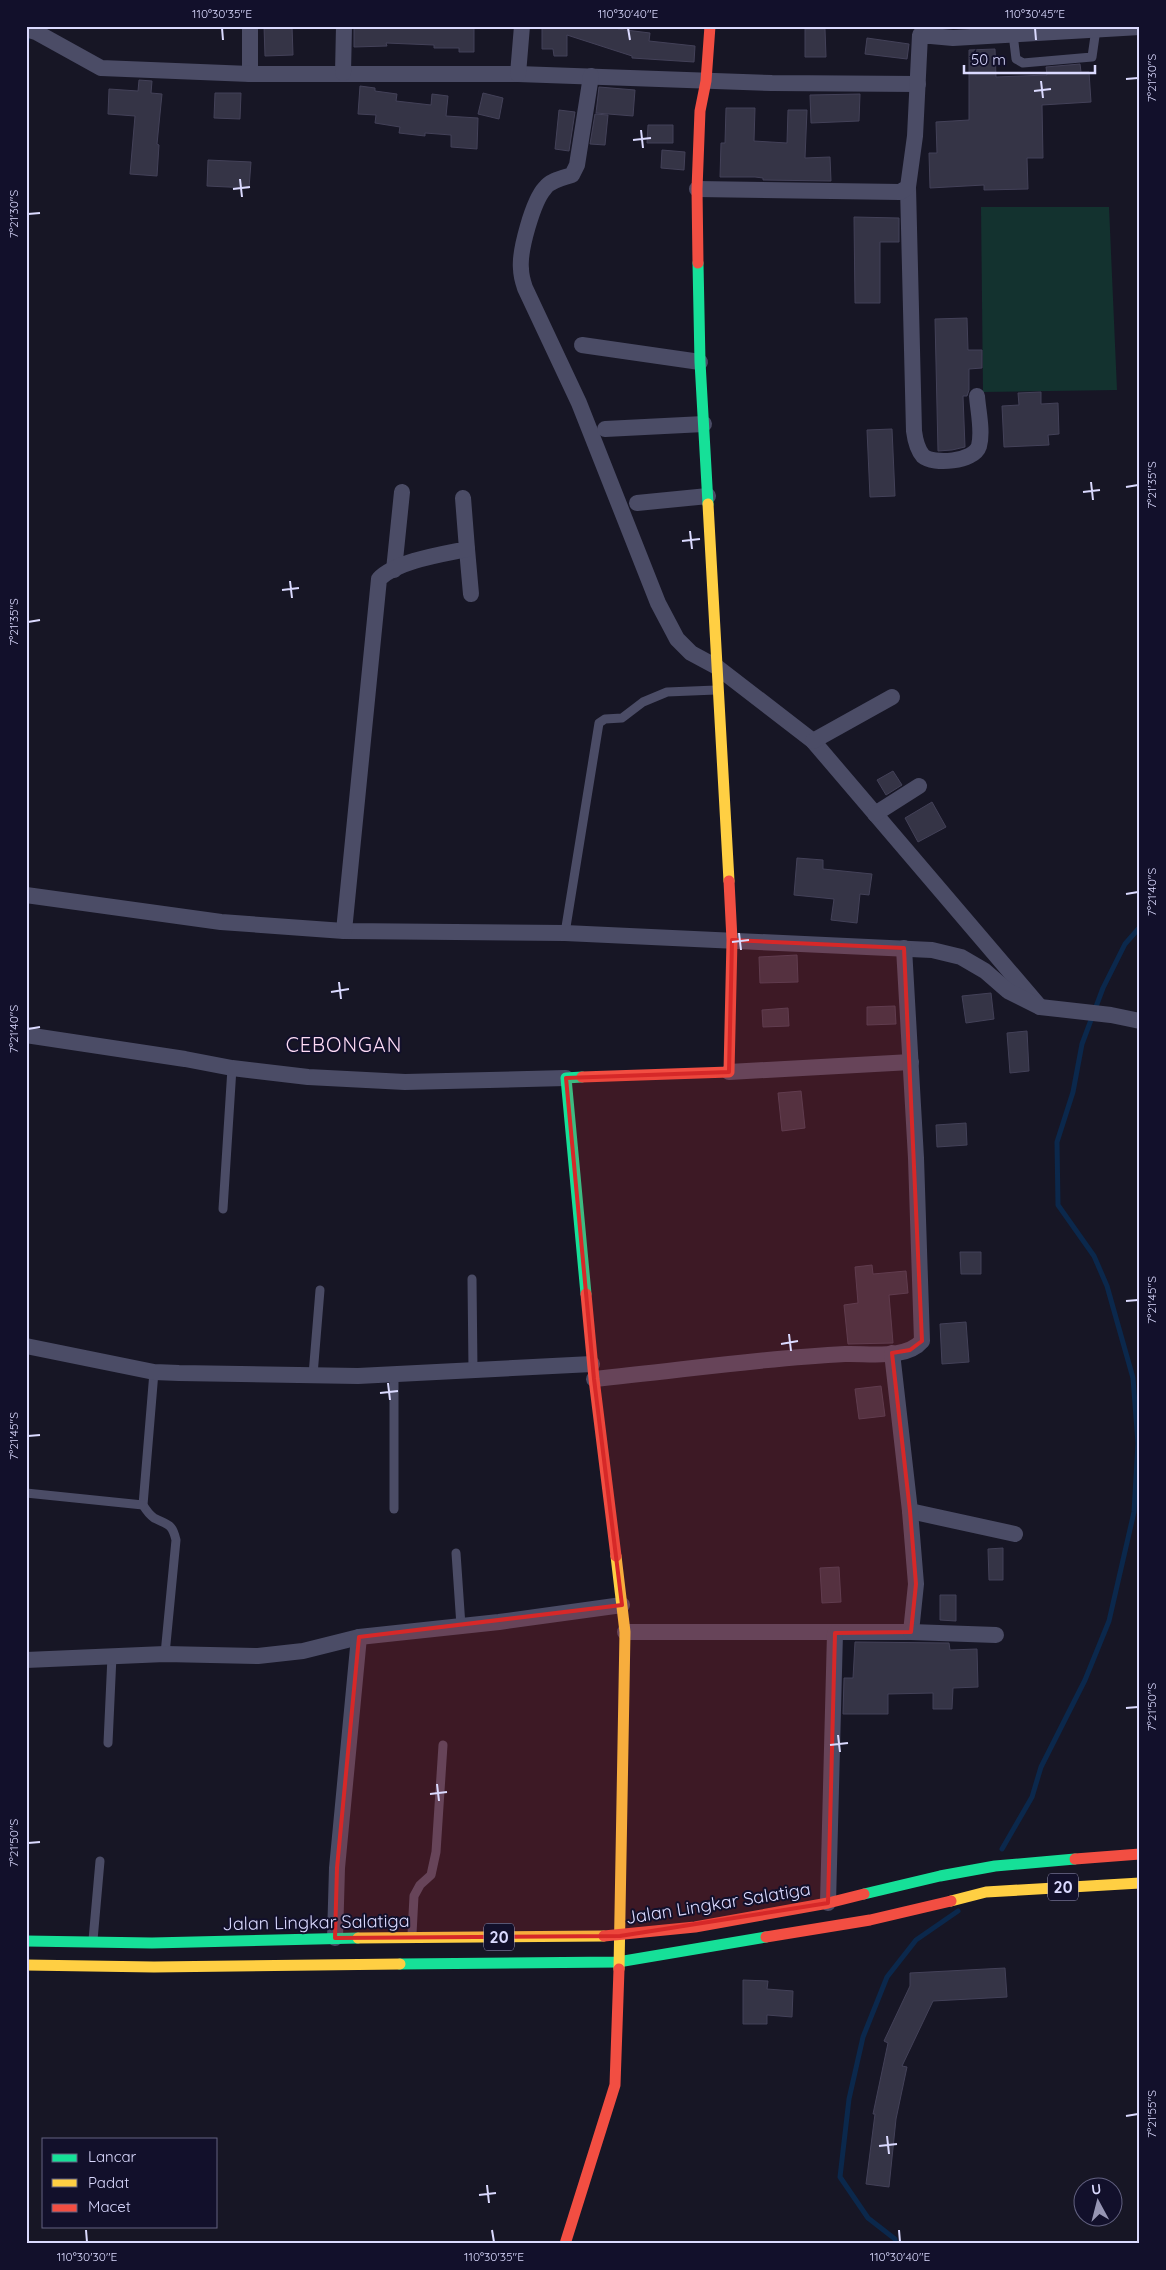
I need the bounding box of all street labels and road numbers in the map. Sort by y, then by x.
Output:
road number: 20 [1048,1874,1078,1900]
street label: Jalan Lingkar Salatiga [624,1877,812,1929]
street label: Jalan Lingkar Salatiga [222,1909,410,1935]
road number: 20 [484,1924,514,1950]

